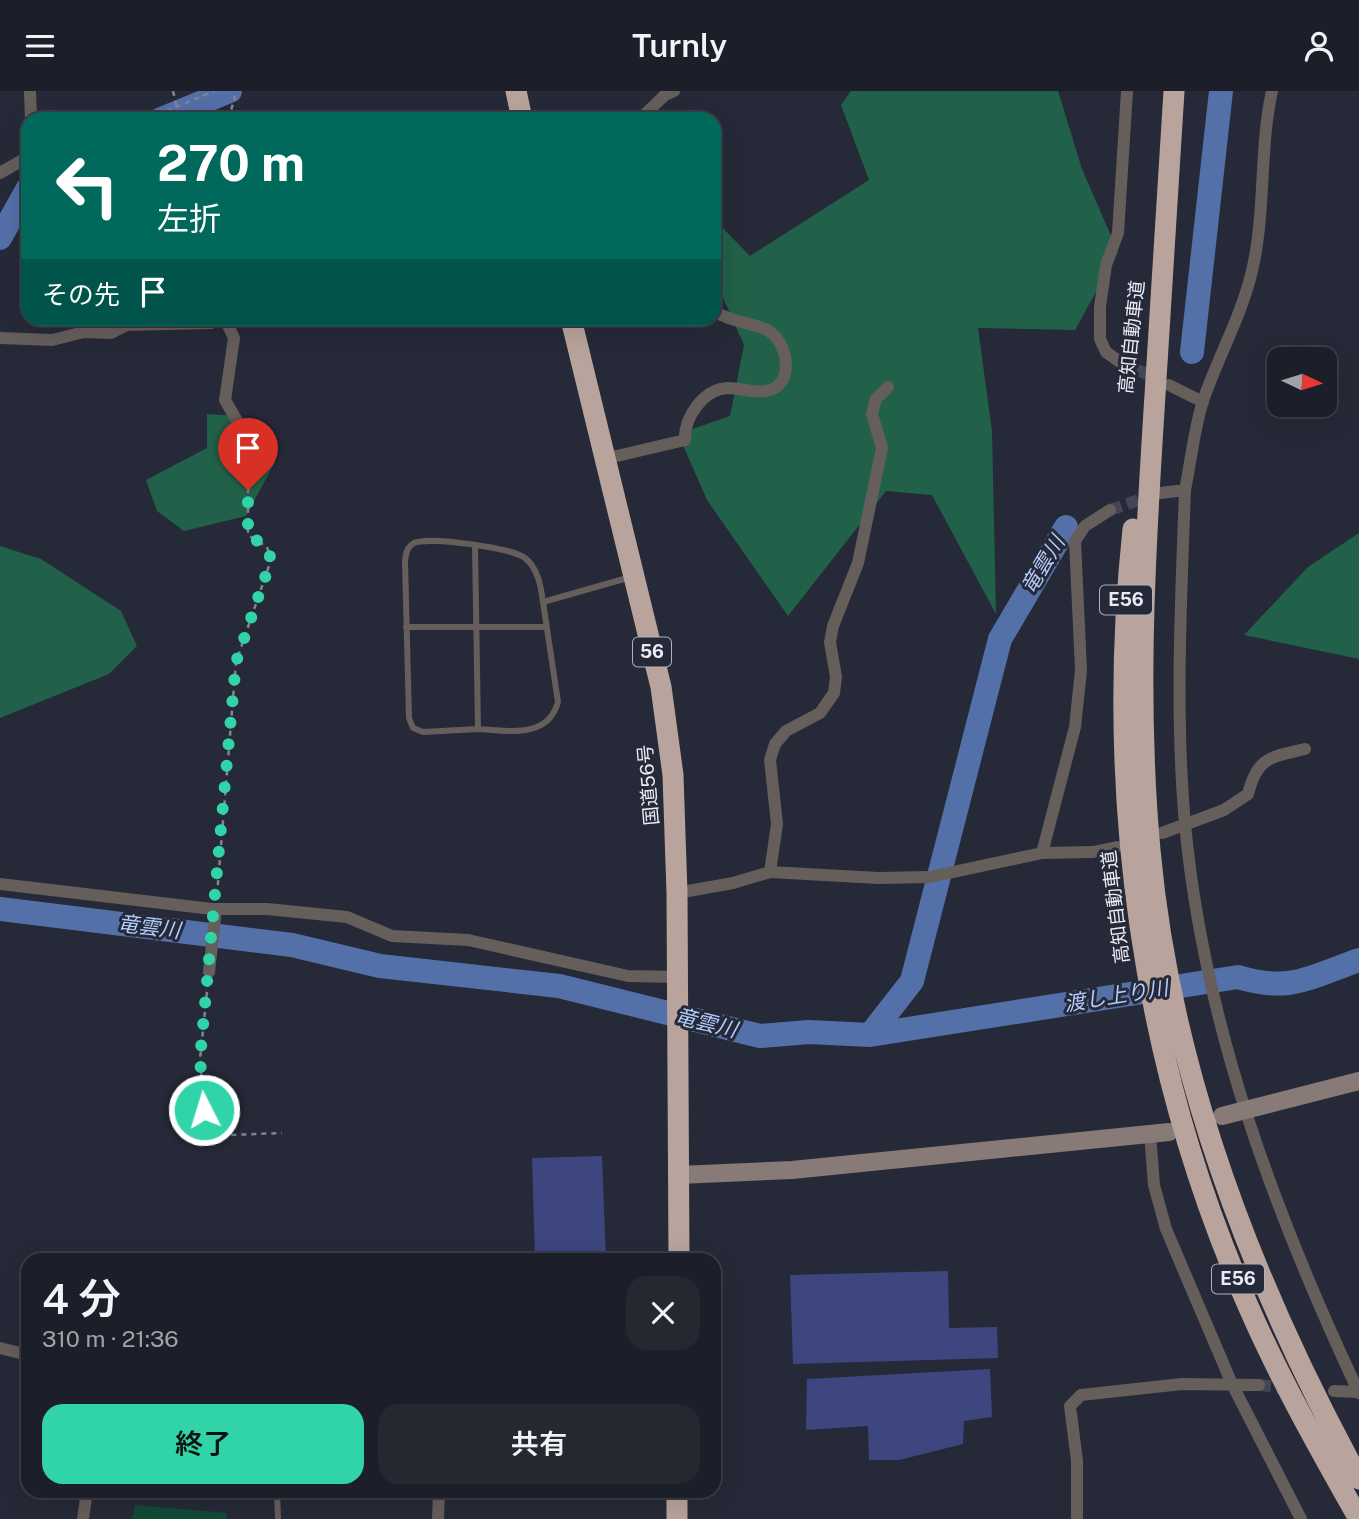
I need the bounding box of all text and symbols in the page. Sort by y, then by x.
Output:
icon: menu [21,27,59,65]
text: Turnly [632,27,727,64]
icon: person [1300,27,1338,65]
text: 270 m [157,134,305,192]
icon: left [42,140,133,231]
text: 左折 [157,200,221,237]
icon: arrive [134,273,172,311]
text: その先 [42,279,120,310]
street label: 高知自動車道 [1114,279,1148,395]
north arrow [1267,347,1337,417]
map controls [1267,347,1337,417]
pin [218,418,278,490]
icon: arrive [229,429,267,467]
water label: 竜雲川 [1016,530,1071,598]
road number: E56 [1100,585,1152,615]
road number: 56 [633,637,671,667]
street label: 国道56号 [634,744,662,826]
street label: 高知自動車道 [1097,849,1133,965]
water label: 竜雲川 [116,910,184,943]
water label: 渡し上り川 [1062,975,1172,1016]
water label: 竜雲川 [673,1003,742,1043]
position arrow [167,1073,241,1147]
road number: E56 [1212,1265,1264,1294]
text: 4 分 [42,1274,121,1323]
button: close [626,1276,700,1350]
text: 310 m · 21:36 [42,1325,179,1352]
button: 終了 [42,1404,364,1484]
button: 共有 [378,1404,700,1484]

